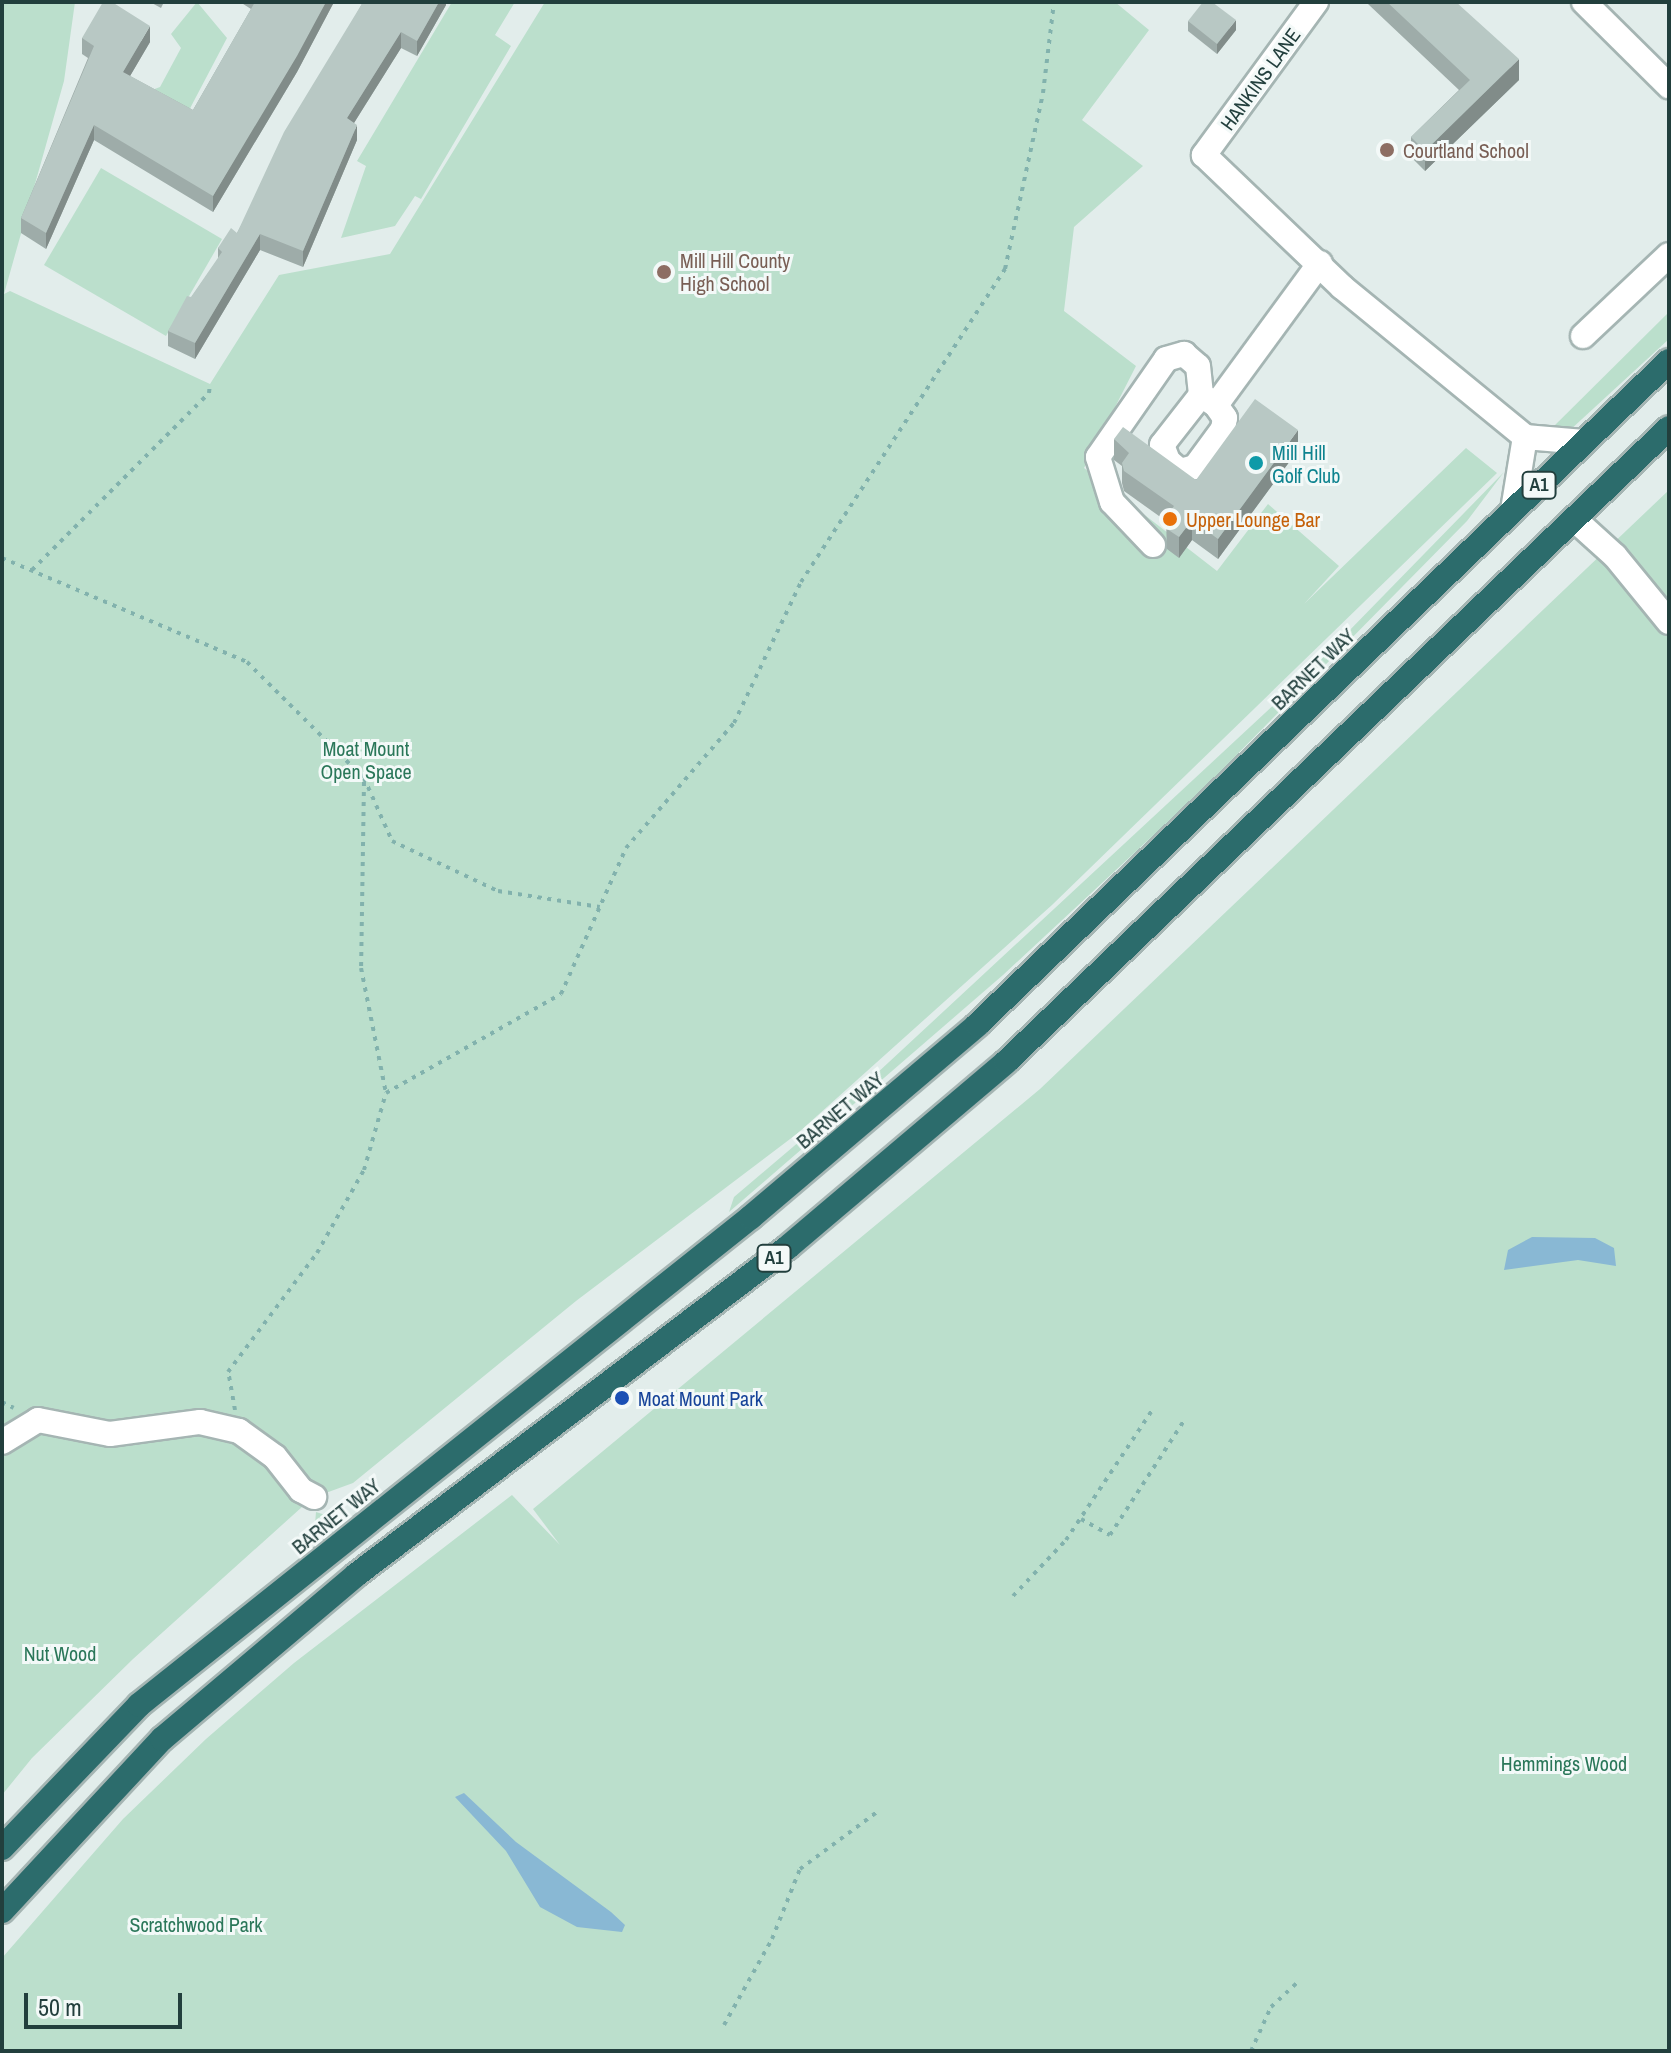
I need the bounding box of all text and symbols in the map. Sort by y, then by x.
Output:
street label: HANKINS LANE [1215,23,1305,135]
place label: Courtland School [1403,138,1529,162]
marker: Courtland School [1378,141,1396,159]
place label: Mill Hill County High School [680,248,790,295]
marker: Mill Hill County High School [655,263,673,281]
place label: Mill Hill Golf Club [1272,440,1340,487]
marker: Mill Hill Golf Club [1247,454,1265,472]
road number: A1 [1521,471,1557,499]
place label: Upper Lounge Bar [1186,507,1320,531]
marker: Upper Lounge Bar [1161,510,1179,528]
street label: BARNET WAY [1266,623,1360,715]
park label: Moat Mount Open Space [320,737,412,784]
street label: BARNET WAY [791,1067,889,1153]
road number: A1 [756,1244,792,1272]
place label: Moat Mount Park [638,1386,763,1410]
marker: Moat Mount Park [613,1389,631,1407]
street label: BARNET WAY [287,1473,385,1559]
park label: Nut Wood [24,1641,96,1665]
park label: Hemmings Wood [1501,1751,1627,1775]
park label: Scratchwood Park [129,1912,263,1936]
scale bar [28,1977,186,2027]
text: 50 m [38,1991,82,2023]

